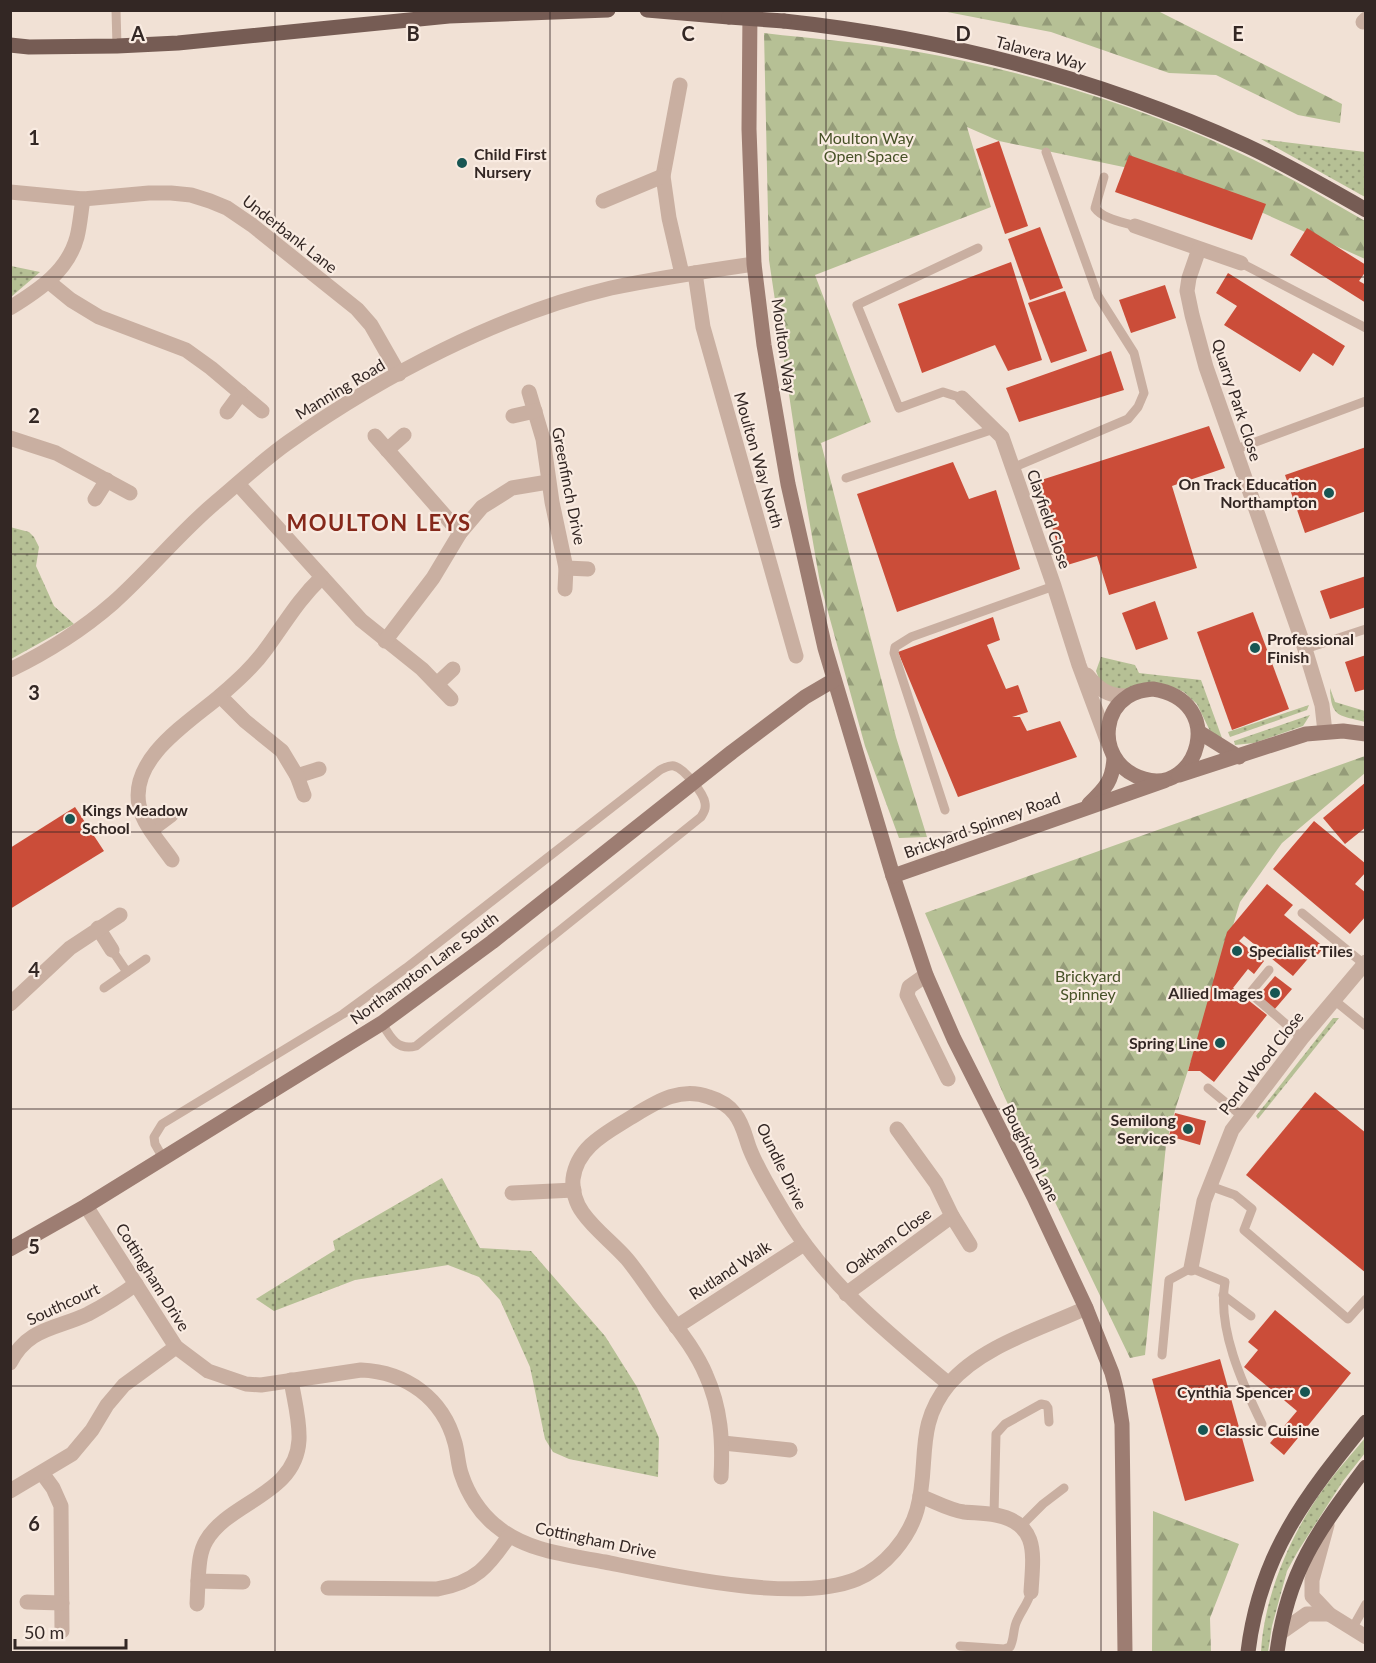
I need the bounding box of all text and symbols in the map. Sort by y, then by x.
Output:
text: A [130,21,145,45]
text: B [406,21,420,45]
text: C [681,21,695,45]
text: D [955,21,971,45]
text: E [1232,21,1244,45]
street label: Talavera Way [994,31,1089,74]
text: 1 [28,125,40,149]
park label: Moulton Way Open Space [818,128,915,165]
place label: Child First Nursery [474,144,547,181]
marker: Child First Nursery [455,156,469,170]
street label: Underbank Lane [239,191,342,277]
street label: Moulton Way [768,297,801,395]
street label: Quarry Park Close [1209,336,1266,463]
street label: Manning Road [292,354,388,423]
street label: Moulton Way North [731,390,788,530]
text: 2 [28,403,40,427]
street label: Greenfinch Drive [549,425,590,546]
street label: Clayfield Close [1024,467,1075,571]
place label: On Track Education Northampton [1178,474,1317,511]
marker: On Track Education Northampton [1322,486,1336,500]
district label: MOULTON LEYS [287,509,471,536]
place label: Professional Finish [1267,629,1354,666]
marker: Professional Finish [1248,641,1262,655]
text: 3 [28,680,40,704]
street label: Brickyard Spinney Road [901,787,1063,862]
place label: Kings Meadow School [82,800,188,837]
marker: Kings Meadow School [63,812,77,826]
street label: Northampton Lane South [346,908,501,1028]
place label: Specialist Tiles [1249,941,1353,960]
marker: Specialist Tiles [1230,944,1244,958]
text: 4 [28,957,40,981]
park label: Brickyard Spinney [1055,966,1121,1003]
place label: Allied Images [1167,983,1263,1002]
marker: Allied Images [1268,986,1282,1000]
street label: Pond Wood Close [1214,1007,1307,1118]
place label: Spring Line [1129,1033,1208,1052]
marker: Spring Line [1213,1036,1227,1050]
street label: Boughton Lane [999,1101,1064,1205]
place label: Semilong Services [1111,1110,1177,1147]
street label: Oundle Drive [753,1119,812,1212]
marker: Semilong Services [1181,1122,1195,1136]
street label: Oakham Close [841,1203,934,1278]
street label: Cottingham Drive [113,1219,194,1334]
text: 5 [28,1234,40,1258]
street label: Rutland Walk [685,1236,775,1303]
street label: Southcourt [23,1278,103,1329]
place label: Cynthia Spencer [1177,1382,1293,1401]
marker: Cynthia Spencer [1298,1385,1312,1399]
place label: Classic Cuisine [1215,1420,1320,1439]
marker: Classic Cuisine [1196,1423,1210,1437]
text: 6 [28,1511,40,1535]
street label: Cottingham Drive [534,1517,659,1562]
scale bar [15,1612,126,1650]
text: 50 m [24,1621,64,1643]

